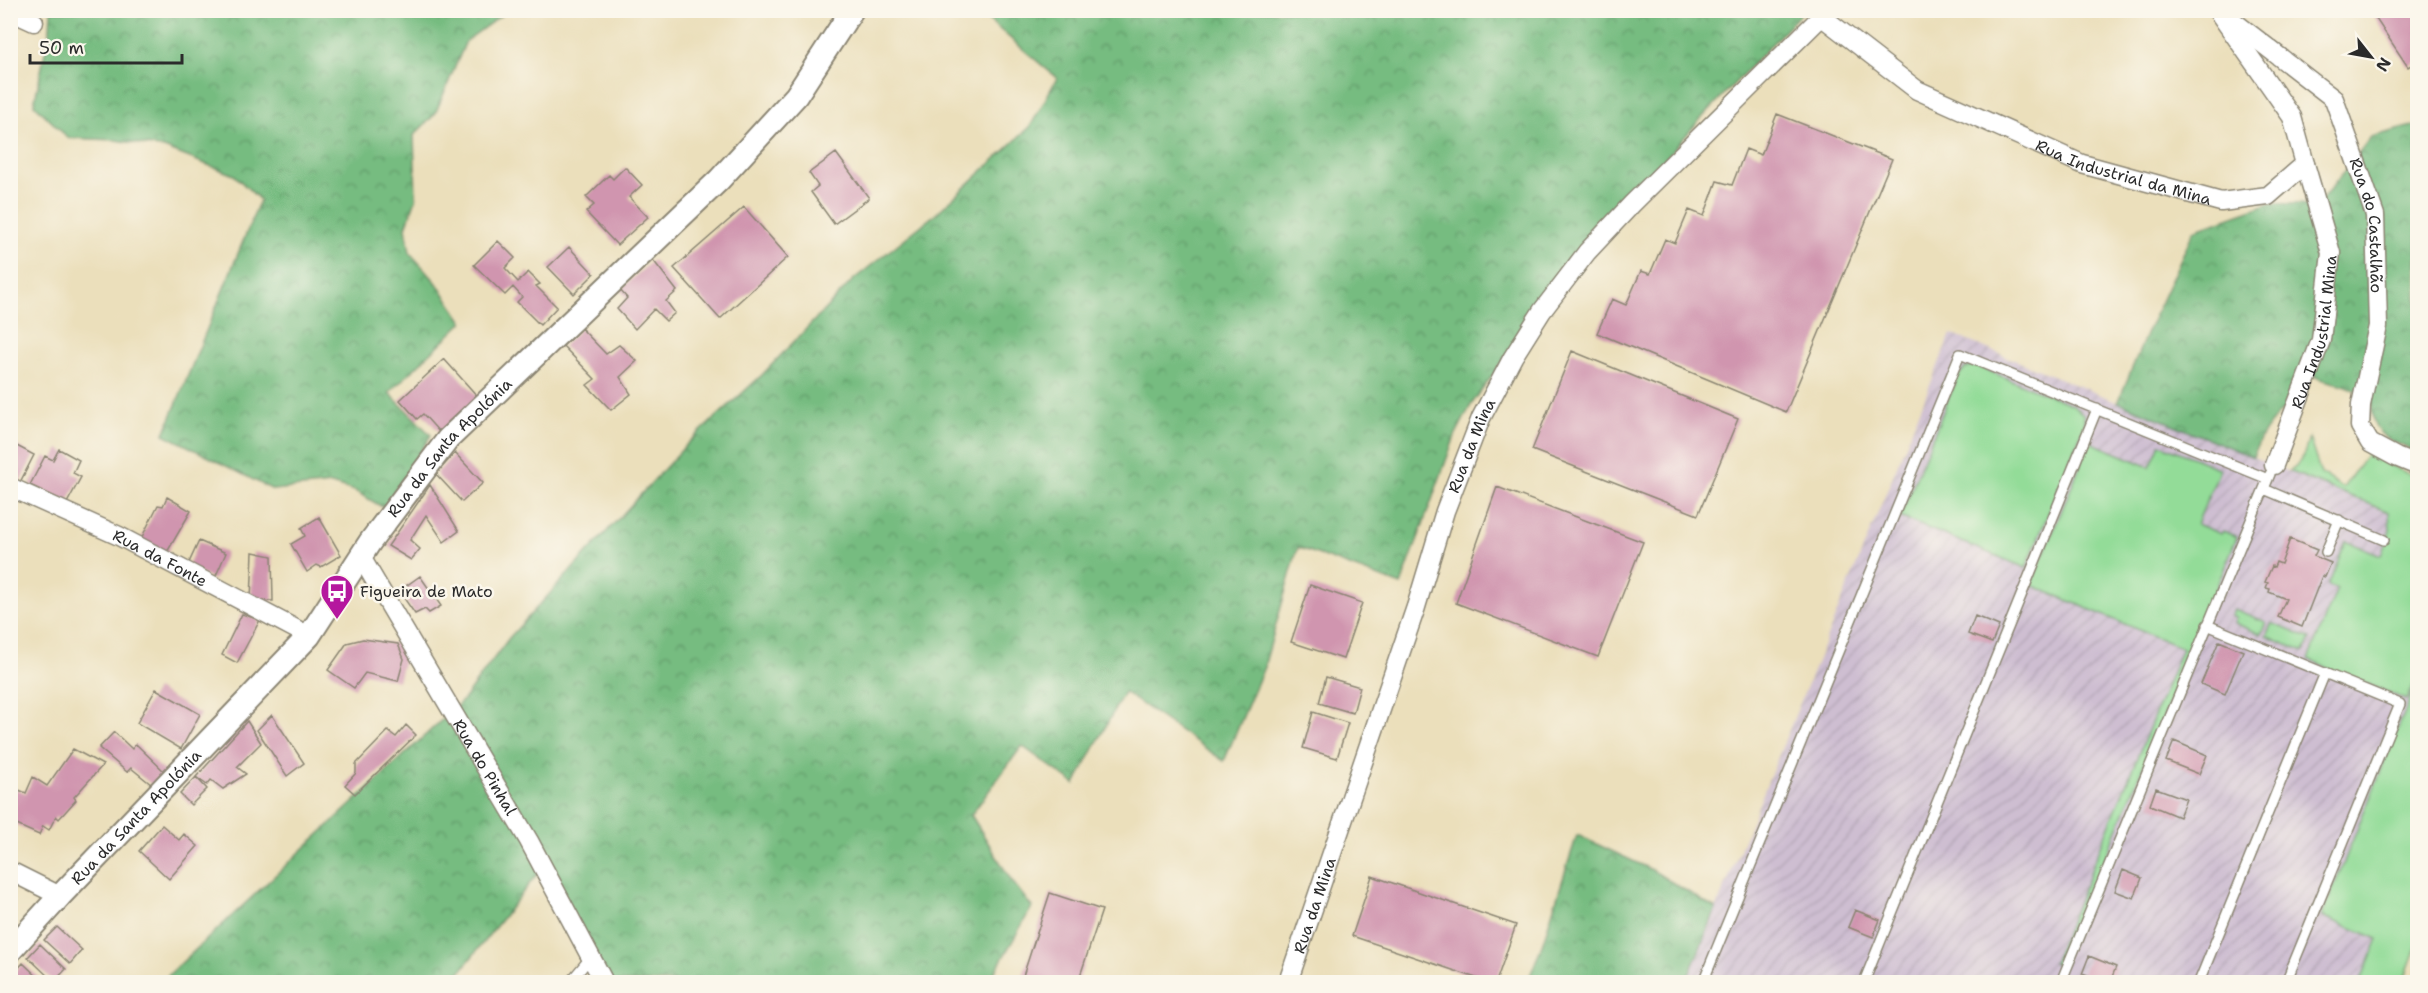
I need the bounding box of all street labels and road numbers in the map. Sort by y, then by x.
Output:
street label: Rua Industrial da Mina [2032,134,2214,209]
street label: Rua do Castalhão [2345,155,2388,293]
street label: Rua Industrial Mina [2286,254,2341,411]
street label: Rua da Santa Apolónia [382,373,516,521]
street label: Rua da Mina [1443,395,1500,496]
street label: Rua da Fonte [110,524,211,591]
street label: Rua do Pinhal [449,715,522,819]
street label: Rua da Santa Apolónia [66,745,206,889]
street label: Rua da Mina [1288,855,1340,956]

